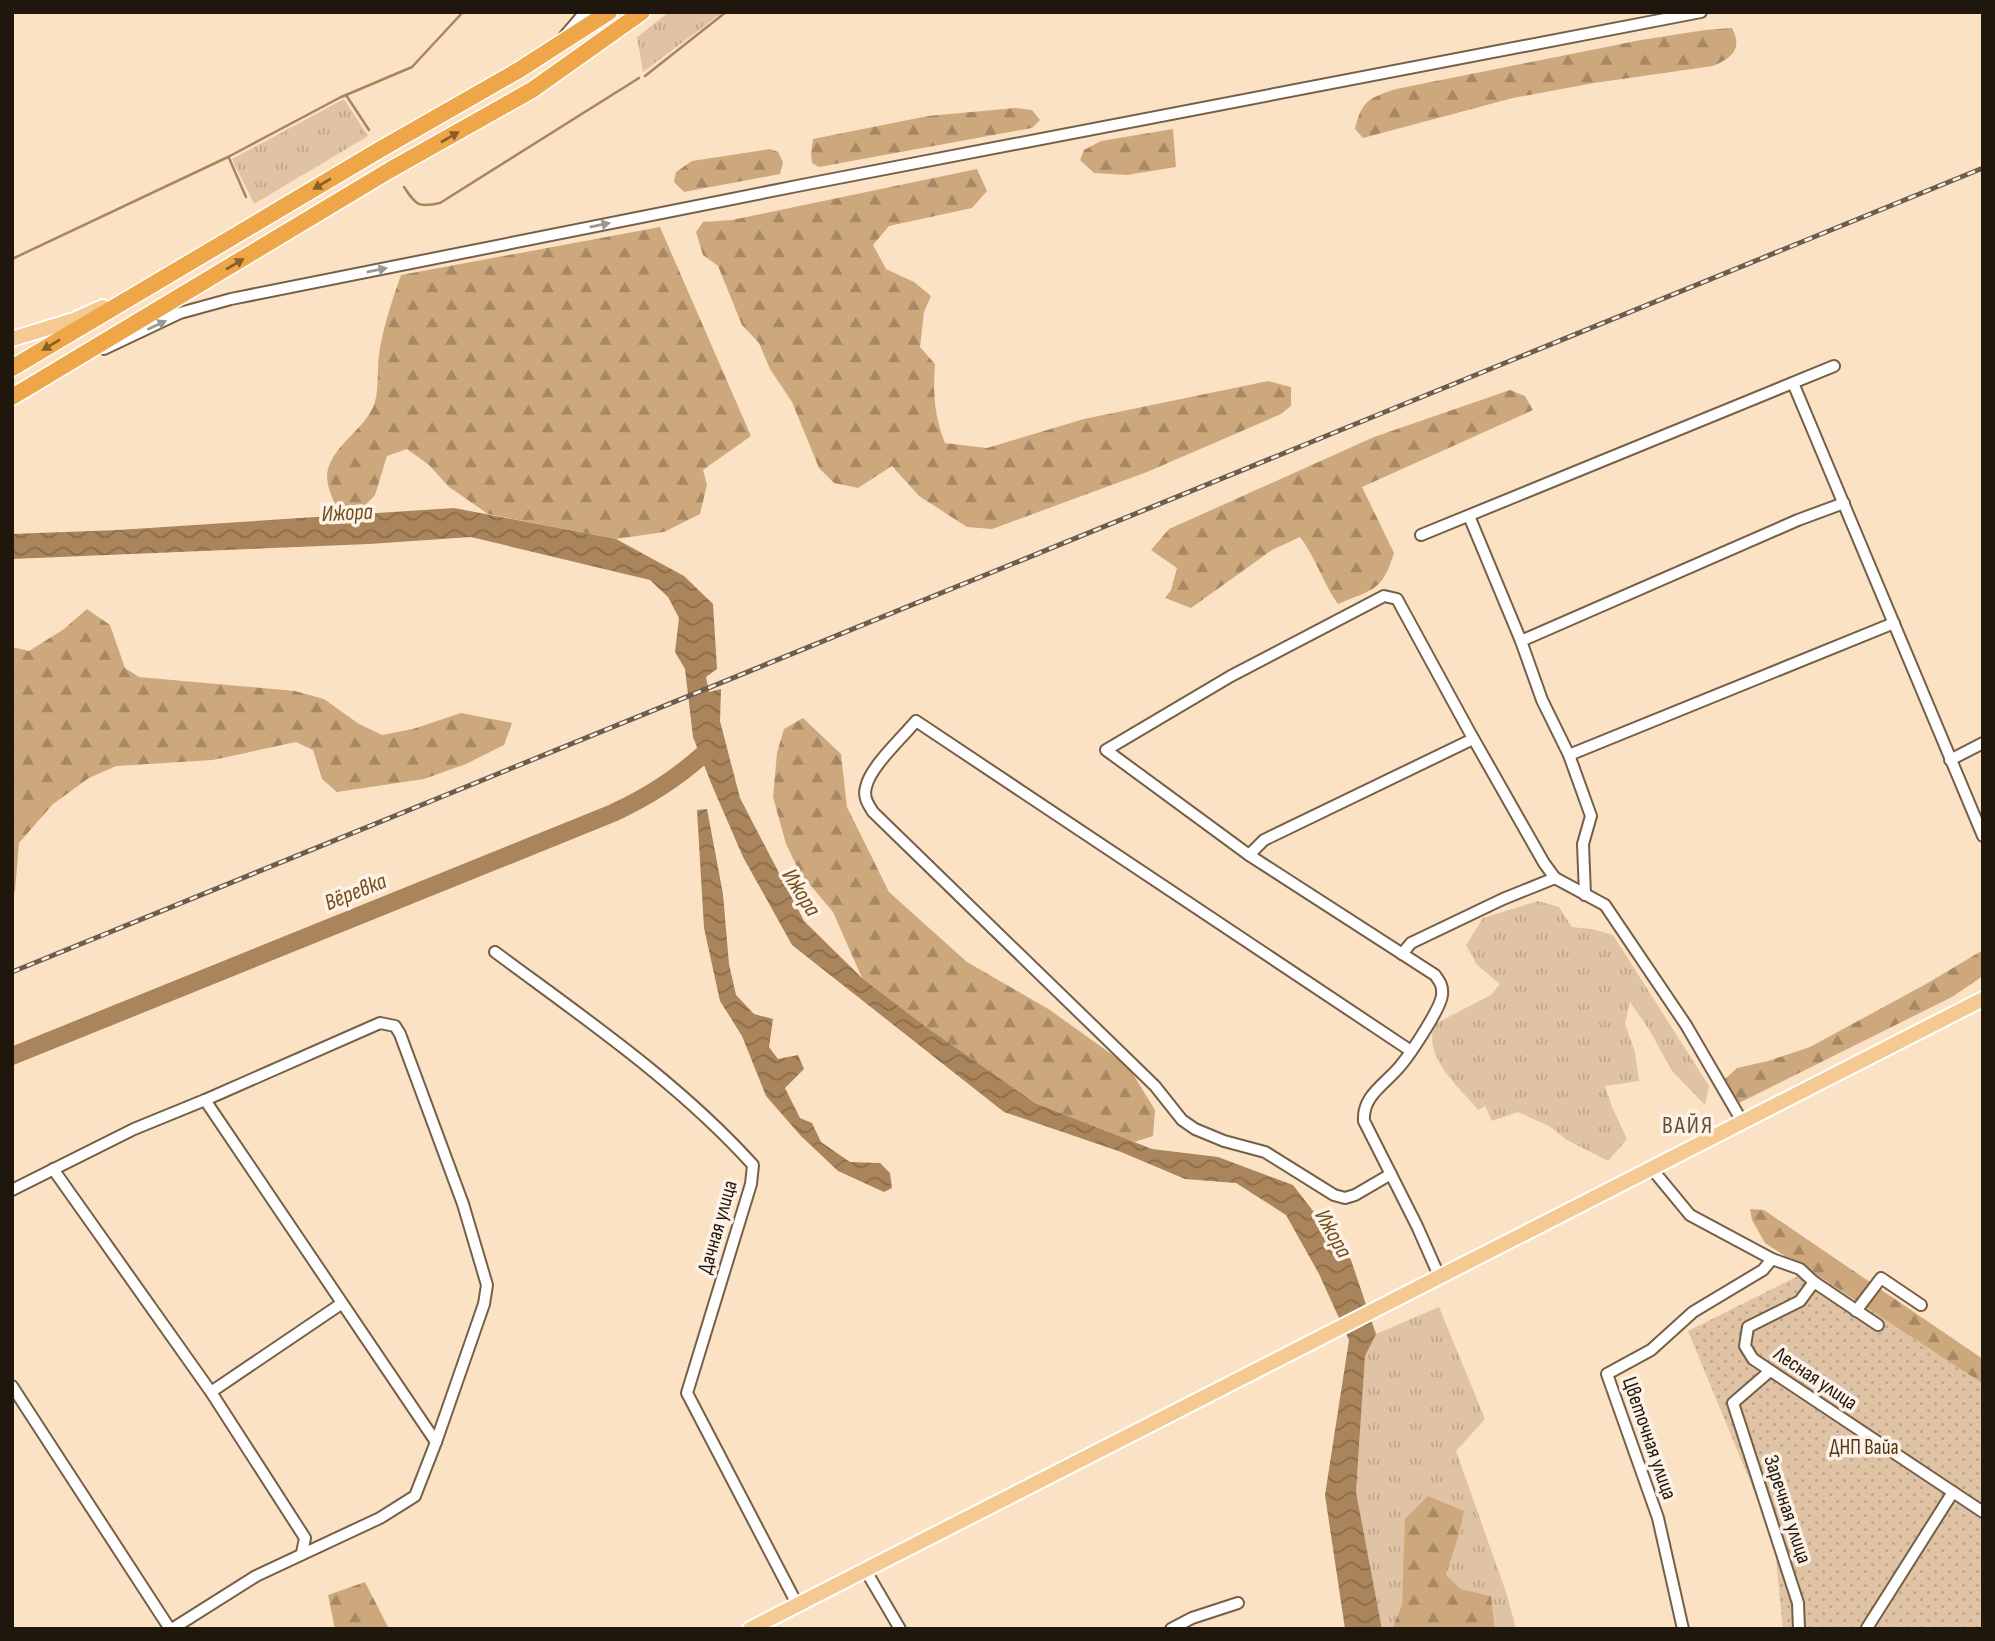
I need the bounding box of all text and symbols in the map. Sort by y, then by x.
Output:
one-way arrow [440,130,459,143]
one-way arrow [312,178,331,190]
one-way arrow [589,220,611,231]
one-way arrow [226,257,245,270]
one-way arrow [366,264,388,275]
one-way arrow [147,319,167,330]
one-way arrow [42,339,61,351]
water label: Ижора [321,498,374,528]
water label: Ижора [776,863,827,922]
water label: Вёревка [320,867,391,917]
district label: ВАЙЯ [1662,1111,1714,1140]
street label: Дачная улица [692,1178,743,1277]
water label: Ижора [1308,1204,1358,1263]
street label: Лесная улица [1768,1341,1862,1415]
street label: Цветочная улица [1617,1374,1682,1503]
park label: ДНП Вайа [1829,1435,1899,1460]
street label: Заречная улица [1758,1452,1817,1566]

